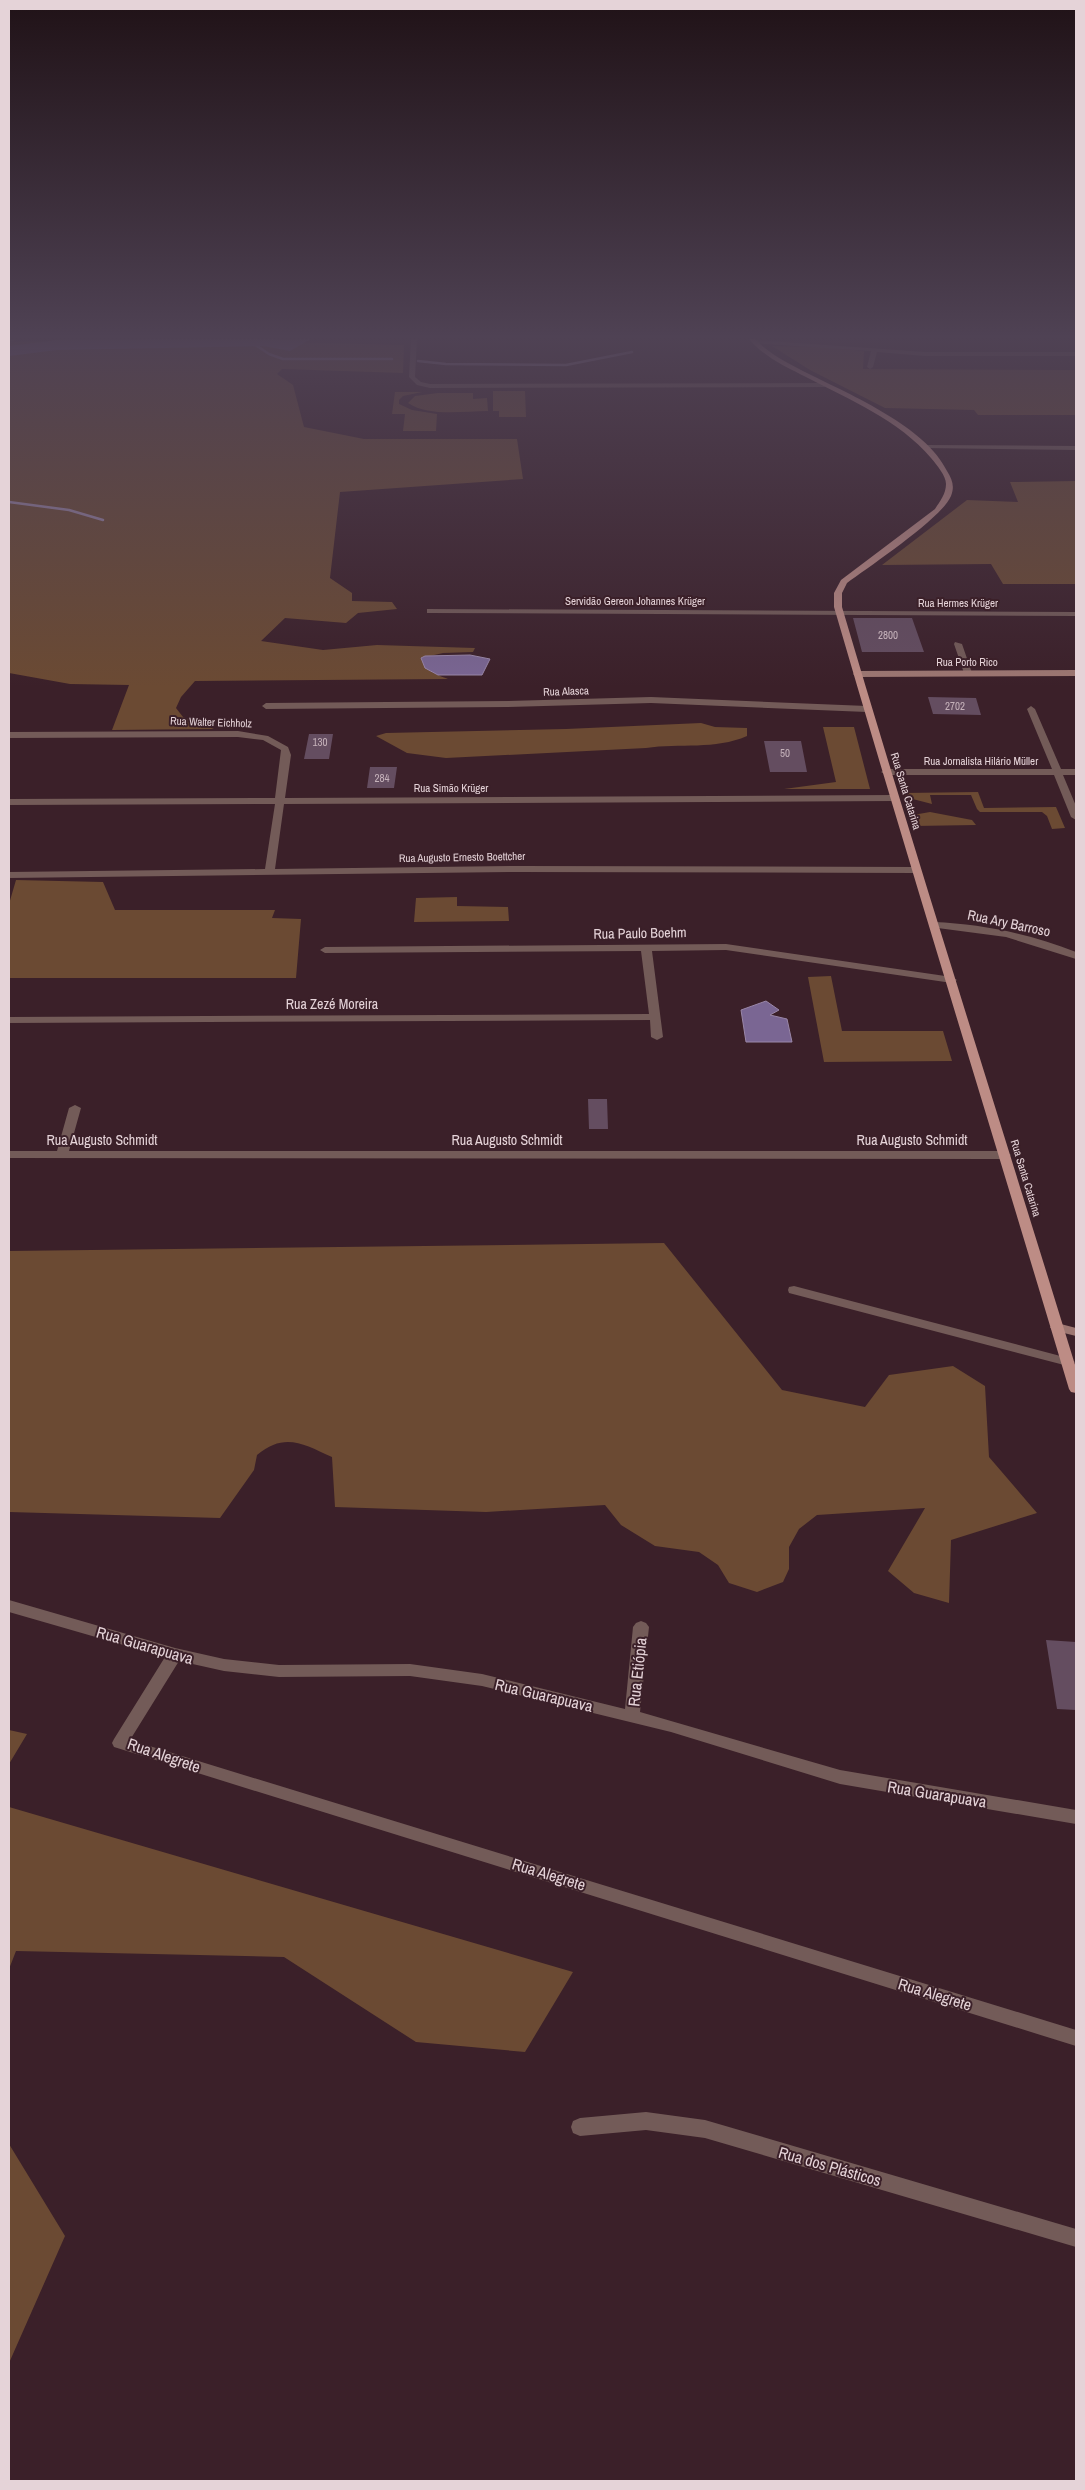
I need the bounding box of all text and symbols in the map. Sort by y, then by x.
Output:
street label: Servidão Gereon Johannes Krüger [565,594,705,608]
street label: Rua Hermes Krüger [918,596,998,610]
house number: 2800 [878,628,898,642]
street label: Rua Porto Rico [936,655,998,669]
street label: Rua Alasca [543,683,589,699]
house number: 2702 [945,699,965,713]
street label: Rua Walter Eichholz [170,714,253,730]
house number: 130 [312,735,328,749]
house number: 50 [780,746,790,760]
street label: Rua Santa Catarina [888,751,924,831]
street label: Rua Jornalista Hilário Müller [924,754,1038,768]
house number: 284 [374,771,390,785]
street label: Rua Simão Krüger [414,781,488,795]
street label: Rua Augusto Ernesto Boettcher [399,849,525,865]
street label: Rua Ary Barroso [966,905,1052,941]
street label: Rua Paulo Boehm [593,923,687,943]
street label: Rua Zezé Moreira [286,995,379,1013]
street label: Rua Augusto Schmidt [46,1131,158,1149]
street label: Rua Augusto Schmidt [451,1131,563,1149]
street label: Rua Augusto Schmidt [856,1131,968,1149]
street label: Rua Santa Catarina [1008,1138,1044,1218]
street label: Rua Guarapuava [94,1621,197,1670]
street label: Rua Etiópia [622,1636,652,1708]
street label: Rua Guarapuava [493,1673,596,1717]
street label: Rua Alegrete [125,1732,203,1778]
street label: Rua Guarapuava [886,1775,989,1813]
street label: Rua Alegrete [510,1852,588,1896]
street label: Rua Alegrete [896,1972,974,2016]
street label: Rua dos Plásticos [776,2141,884,2191]

